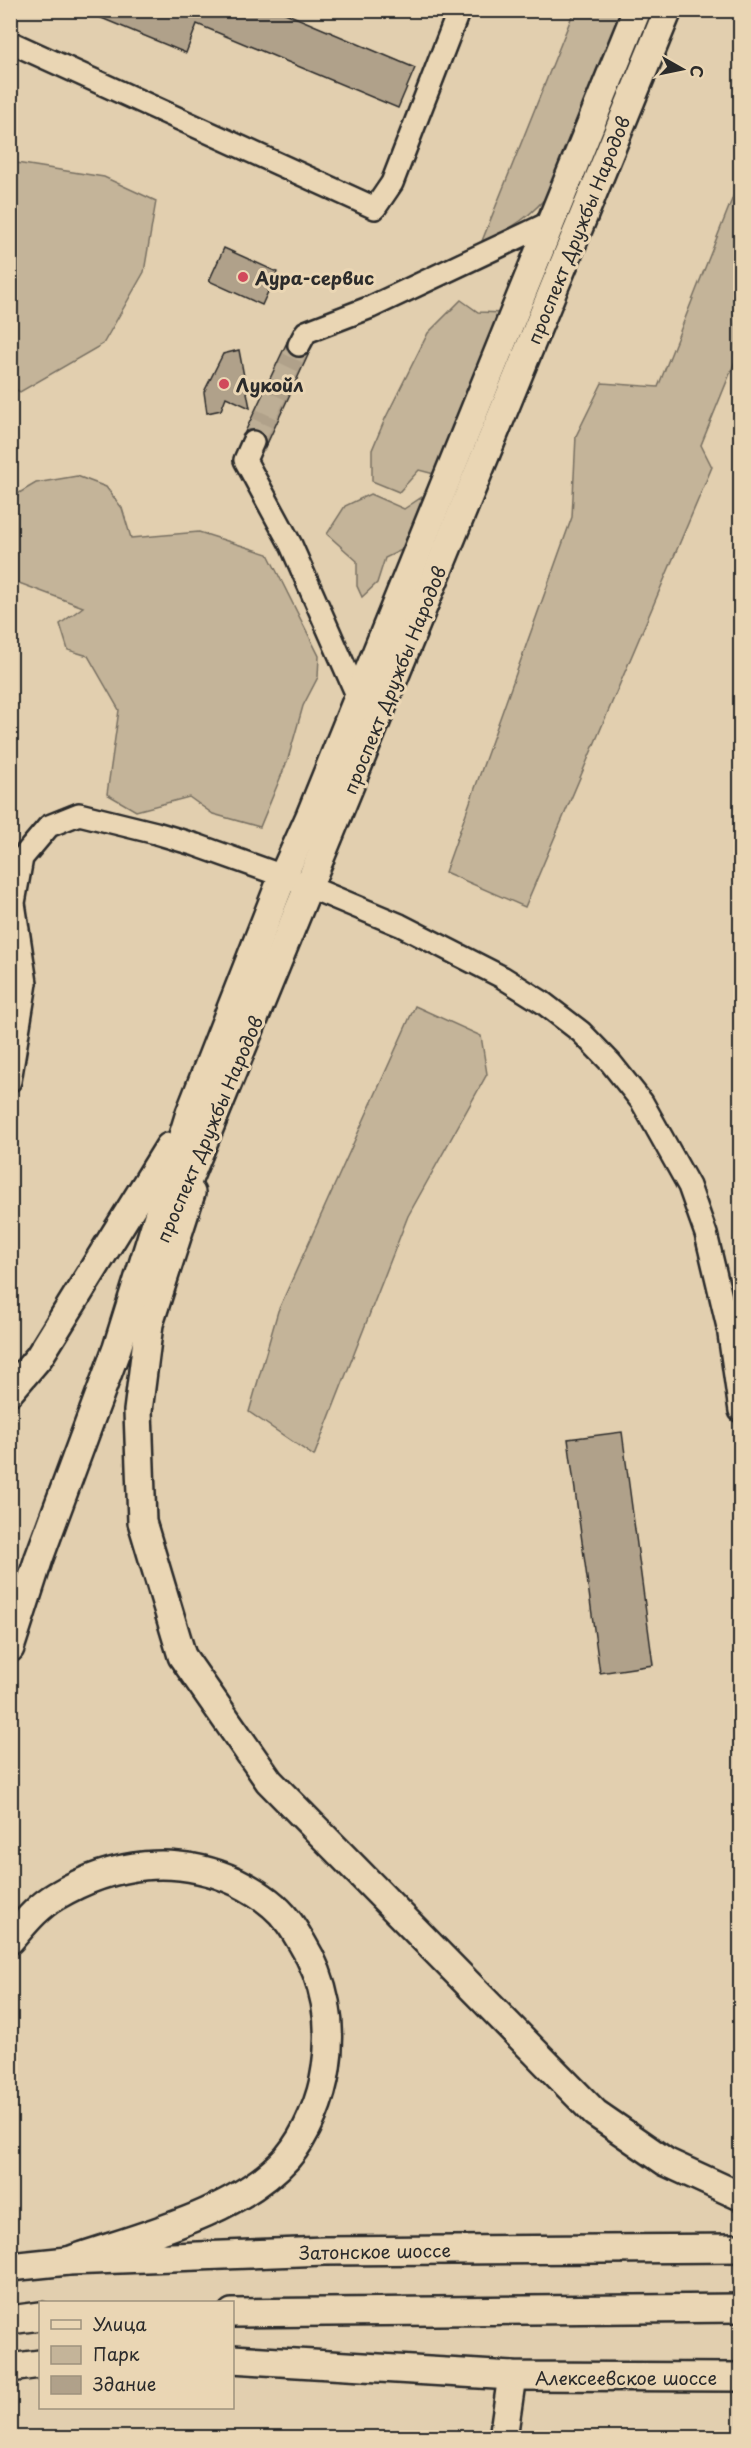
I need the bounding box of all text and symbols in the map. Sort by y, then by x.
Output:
north arrow [652,39,712,99]
text: С [685,64,711,79]
street label: проспект Дружбы Народов [520,112,636,348]
place label: Аура-сервис [254,264,374,291]
marker: Аура-сервис [236,270,250,284]
place label: Лукойл [236,371,304,398]
marker: Лукойл [217,377,231,391]
street label: проспект Дружбы Народов [336,562,452,798]
street label: проспект Дружбы Народов [149,1012,269,1246]
street label: Затонское шоссе [299,2236,451,2266]
legend [39,2301,234,2409]
text: Улица [93,2310,147,2337]
text: Парк [93,2340,140,2367]
street label: Алексеевское шоссе [535,2364,717,2391]
text: Здание [93,2370,156,2397]

